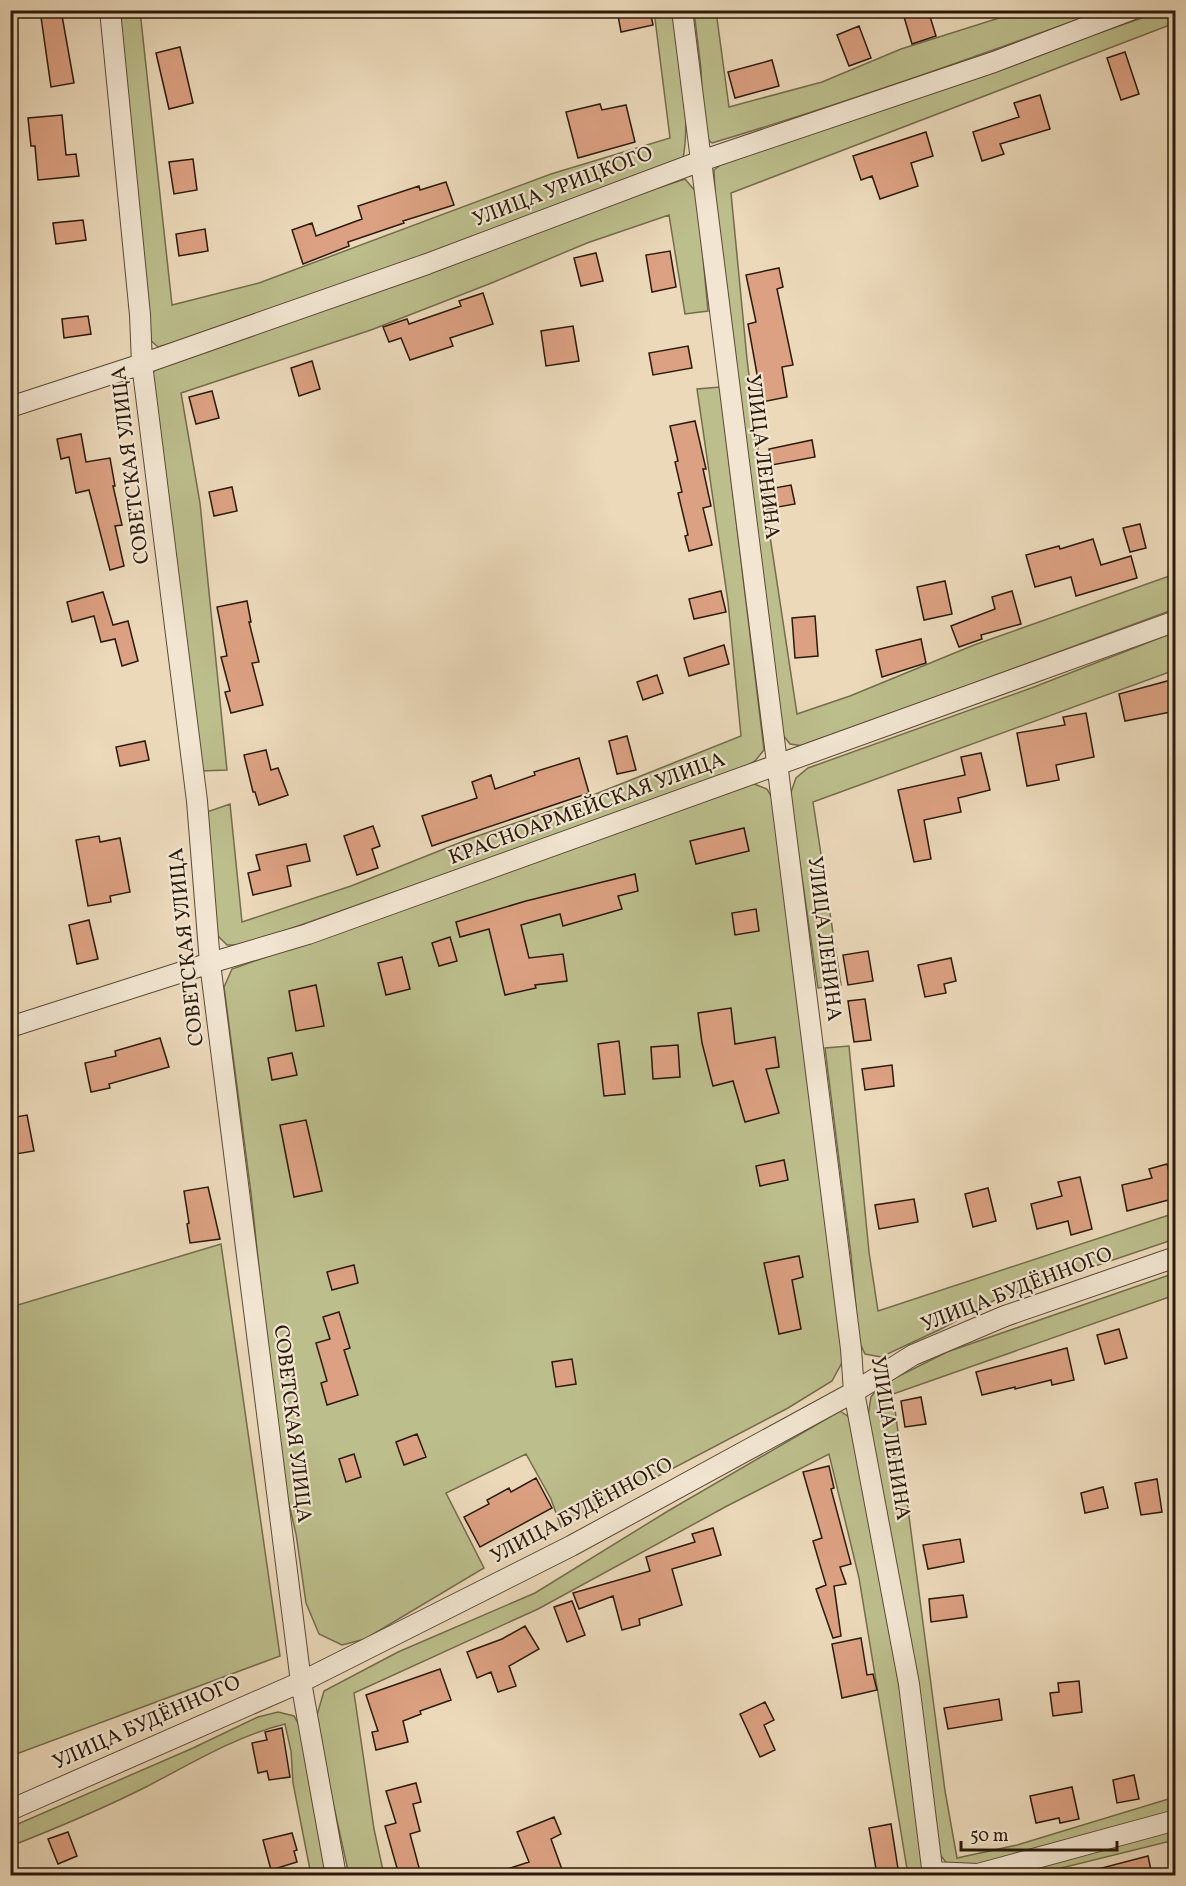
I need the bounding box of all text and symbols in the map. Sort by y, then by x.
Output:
street label: УЛИЦА УРИЦКОГО [469,139,657,235]
street label: СОВЕТСКАЯ УЛИЦА [104,364,158,566]
street label: УЛИЦА ЛЕНИНА [737,373,787,541]
street label: КРАСНОАРМЕЙСКАЯ УЛИЦА [445,745,729,873]
street label: СОВЕТСКАЯ УЛИЦА [162,846,212,1048]
street label: УЛИЦА ЛЕНИНА [799,855,849,1023]
street label: УЛИЦА БУДЁННОГО [917,1240,1117,1340]
street label: СОВЕТСКАЯ УЛИЦА [265,1323,319,1525]
street label: УЛИЦА ЛЕНИНА [863,1354,917,1522]
street label: УЛИЦА БУДЁННОГО [486,1451,678,1571]
street label: УЛИЦА БУДЁННОГО [48,1669,246,1777]
scale bar [961,1814,1117,1852]
text: 50 m [970,1824,1009,1849]

